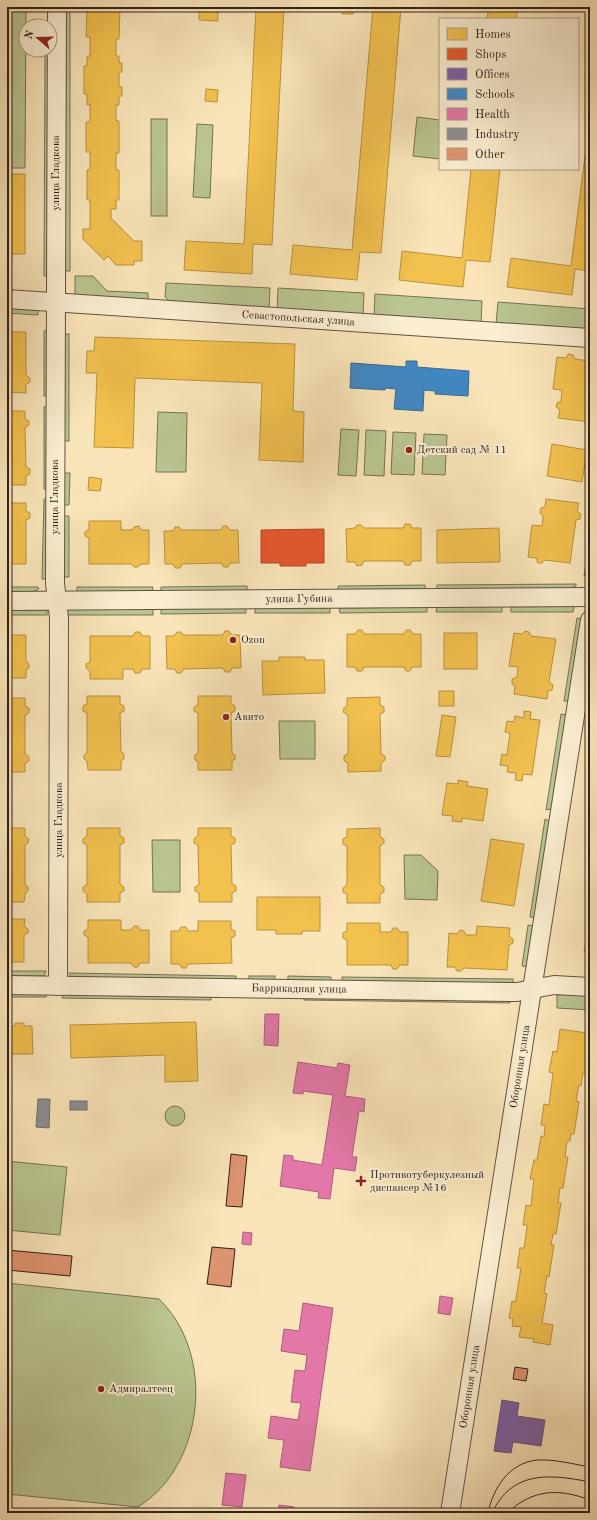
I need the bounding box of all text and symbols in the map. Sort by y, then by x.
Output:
north arrow [18,18,58,58]
legend [439,18,579,170]
text: N [23,29,37,41]
text: Homes [475,29,511,41]
text: Shops [475,49,506,61]
text: Offices [475,69,510,81]
text: Schools [475,89,515,101]
text: Health [475,109,510,121]
text: Industry [475,129,520,141]
street label: улица Гладкова [51,135,62,211]
text: Other [475,149,505,161]
street label: Севастопольская улица [241,309,356,328]
marker: Детский сад № 11 [404,445,414,455]
place label: Детский сад № 11 [417,445,507,456]
street label: улица Гладкова [50,459,61,535]
street label: улица Губина [265,593,333,605]
marker: Ozon [228,635,238,645]
place label: Ozon [241,635,265,646]
marker: Авито [221,712,231,722]
place label: Авито [234,712,264,723]
street label: улица Гладкова [54,782,65,858]
street label: Баррикадная улица [251,983,347,995]
street label: Оборонная улица [508,1023,532,1109]
place label: Противотуберкулезный диспансер №16 [370,1170,484,1194]
marker: Противотуберкулезный диспансер №16 [355,1175,367,1187]
street label: Оборонная улица [458,1343,482,1429]
marker: Адмиралтеец [96,1384,106,1394]
place label: Адмиралтеец [109,1384,173,1395]

